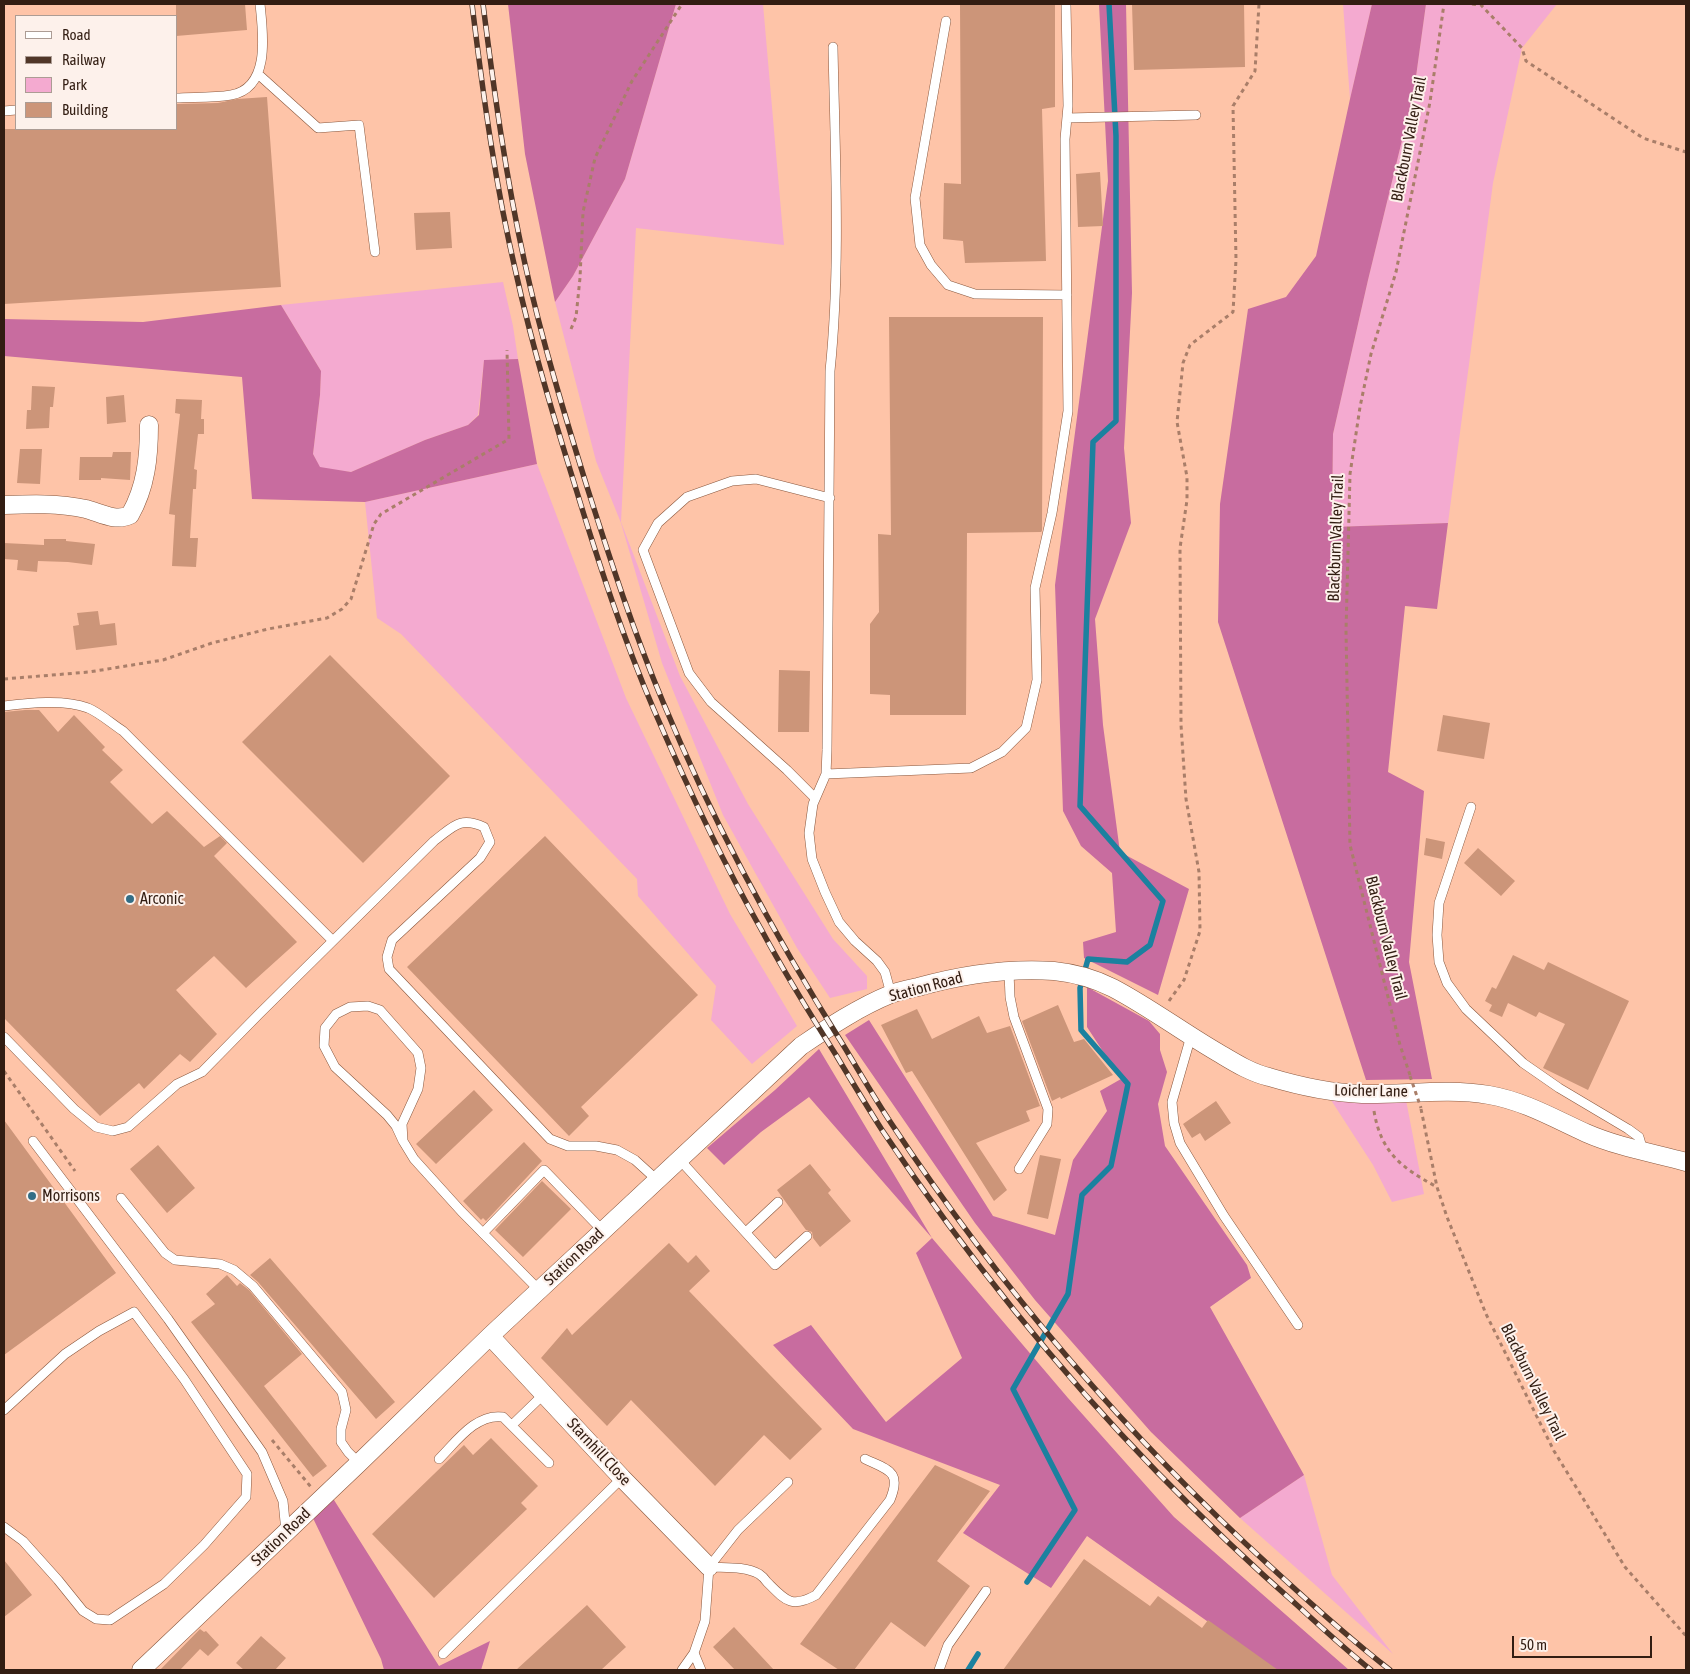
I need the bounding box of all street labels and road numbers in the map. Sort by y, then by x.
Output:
street label: Blackburn Valley Trail [1387,75,1431,203]
street label: Blackburn Valley Trail [1324,474,1348,602]
street label: Blackburn Valley Trail [1361,874,1411,1002]
street label: Station Road [887,968,965,1006]
street label: Loicher Lane [1334,1081,1408,1101]
street label: Station Road [540,1224,608,1290]
street label: Blackburn Valley Trail [1497,1321,1569,1443]
street label: Starnhill Close [563,1414,635,1490]
street label: Station Road [247,1504,315,1570]

